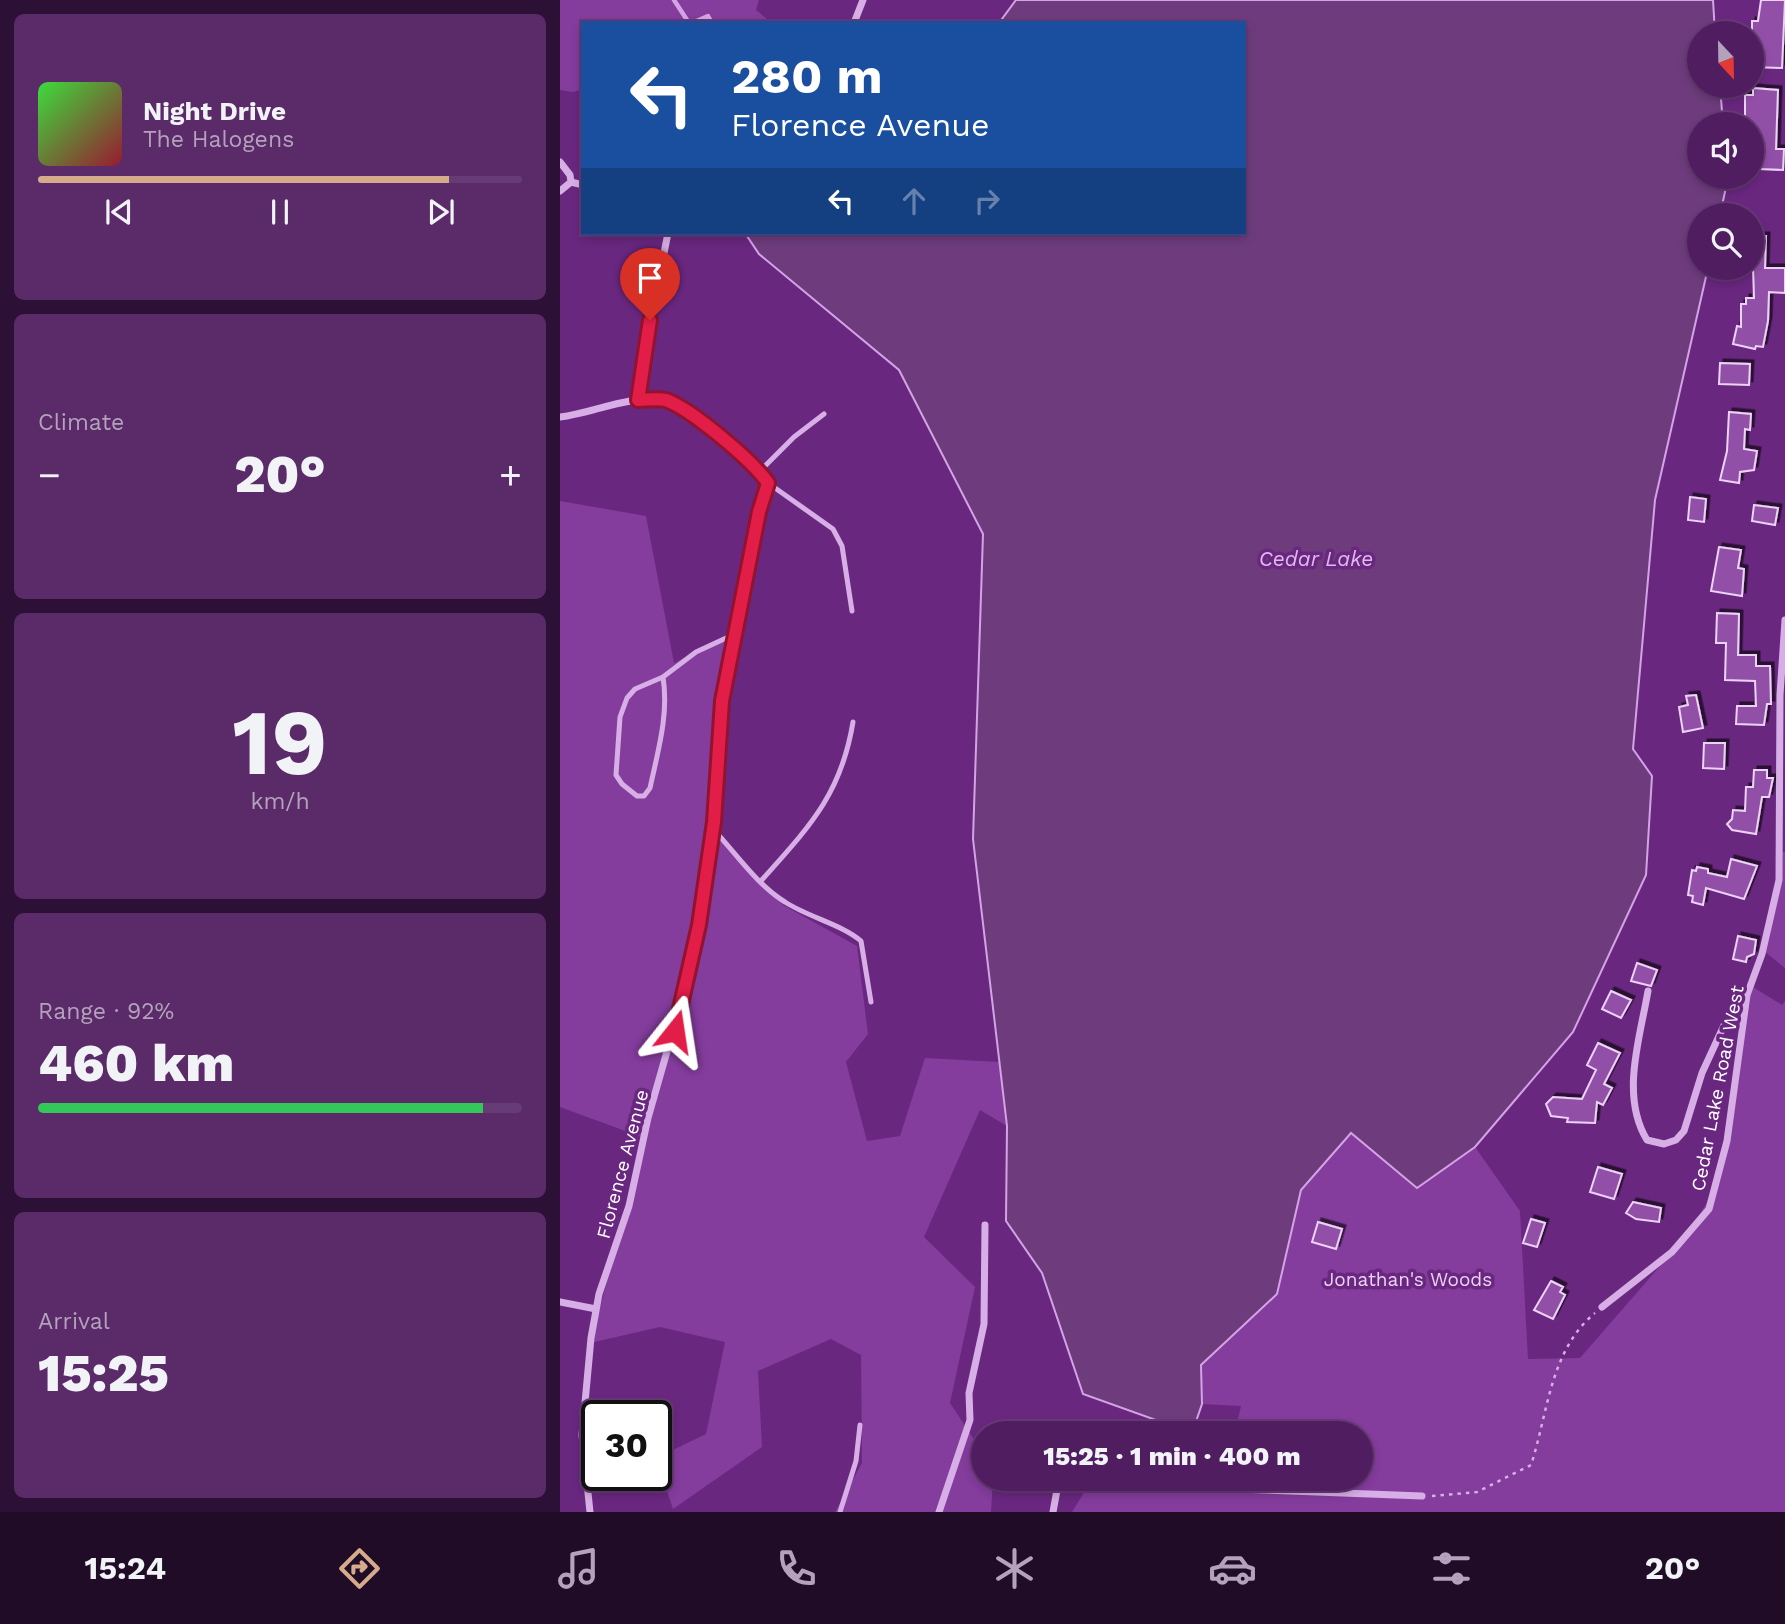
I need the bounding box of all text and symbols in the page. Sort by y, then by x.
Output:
north arrow [1687,21,1764,98]
map controls [1687,21,1764,280]
text: 280 m [731,47,883,105]
icon: left [616,49,707,140]
text: Night Drive [143,96,286,126]
text: Florence Avenue [731,106,990,144]
button: sound [1687,112,1764,189]
text: The Halogens [143,126,294,153]
icon: left [822,182,860,220]
icon: ahead [895,182,933,220]
icon: right [968,182,1006,220]
icon: previous [100,193,138,231]
icon: pause [261,193,299,231]
icon: next [422,193,460,231]
button: search [1687,203,1764,280]
pin [620,248,680,320]
icon: arrive [631,259,669,297]
text: Climate [38,409,124,436]
text: 20° [234,444,326,505]
text: − [38,453,61,497]
text: + [499,453,522,497]
water label: Cedar Lake [1259,546,1373,571]
text: 19 [232,689,328,796]
text: km/h [250,788,310,815]
street label: Cedar Lake Road West [1686,983,1749,1193]
position arrow [638,994,712,1068]
text: Range · 92% [38,998,174,1025]
text: 460 km [38,1033,234,1094]
street label: Florence Avenue [592,1087,653,1241]
park label: Jonathan's Woods [1324,1268,1492,1291]
text: Arrival [38,1308,110,1335]
text: 15:25 [38,1343,169,1404]
speed limit sign: 30 [581,1400,672,1491]
text: 15:25 · 1 min · 400 m [1043,1441,1301,1471]
icon: directions [335,1544,384,1593]
icon: music [554,1544,603,1593]
icon: phone [772,1544,821,1593]
icon: climate [990,1544,1039,1593]
icon: car [1208,1544,1257,1593]
icon: filters [1427,1544,1476,1593]
text: 15:24 [85,1549,166,1587]
text: 20° [1645,1549,1700,1587]

